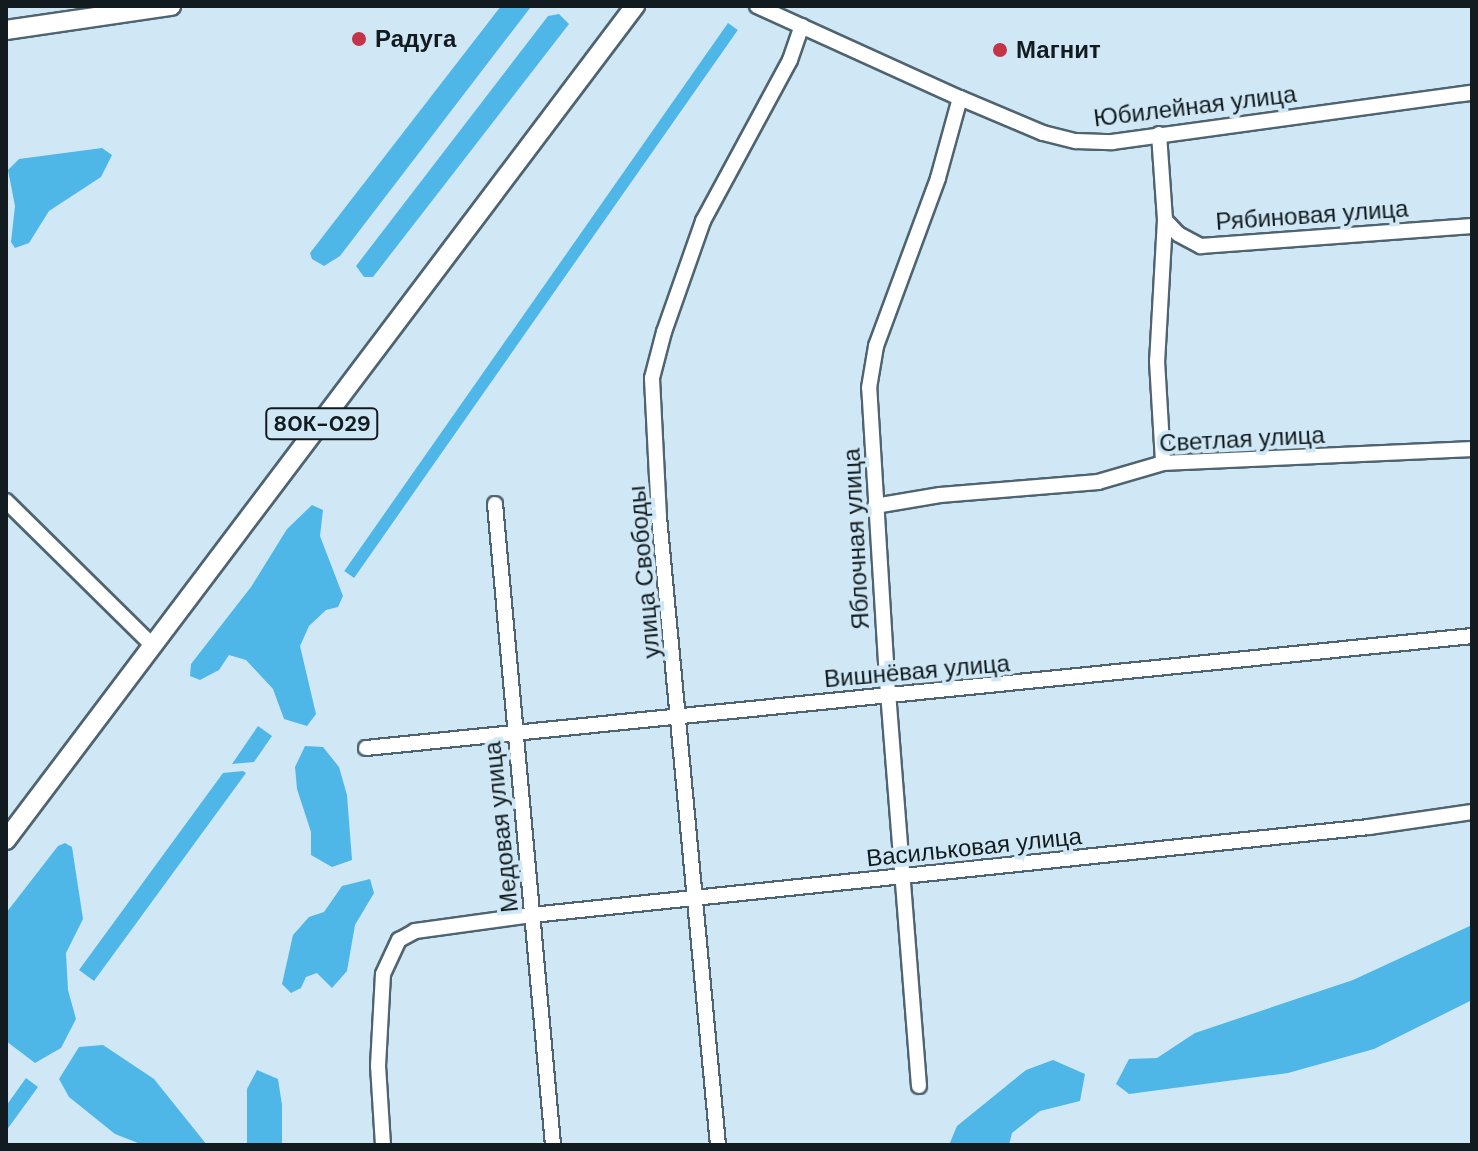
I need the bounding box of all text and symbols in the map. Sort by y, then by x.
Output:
place label: Радуга [375,25,456,53]
marker: Радуга [350,30,368,48]
place label: Магнит [1016,36,1101,64]
marker: Магнит [991,41,1009,59]
street label: Юбилейная улица [1092,79,1298,133]
street label: Рябиновая улица [1215,194,1409,236]
road number: 80К-029 [264,406,380,442]
street label: Светлая улица [1159,420,1325,458]
street label: Яблочная улица [837,448,875,630]
street label: улица Свободы [622,484,666,660]
street label: Вишнёвая улица [823,649,1011,693]
street label: Медовая улица [478,740,524,914]
street label: Васильковая улица [865,821,1083,873]

